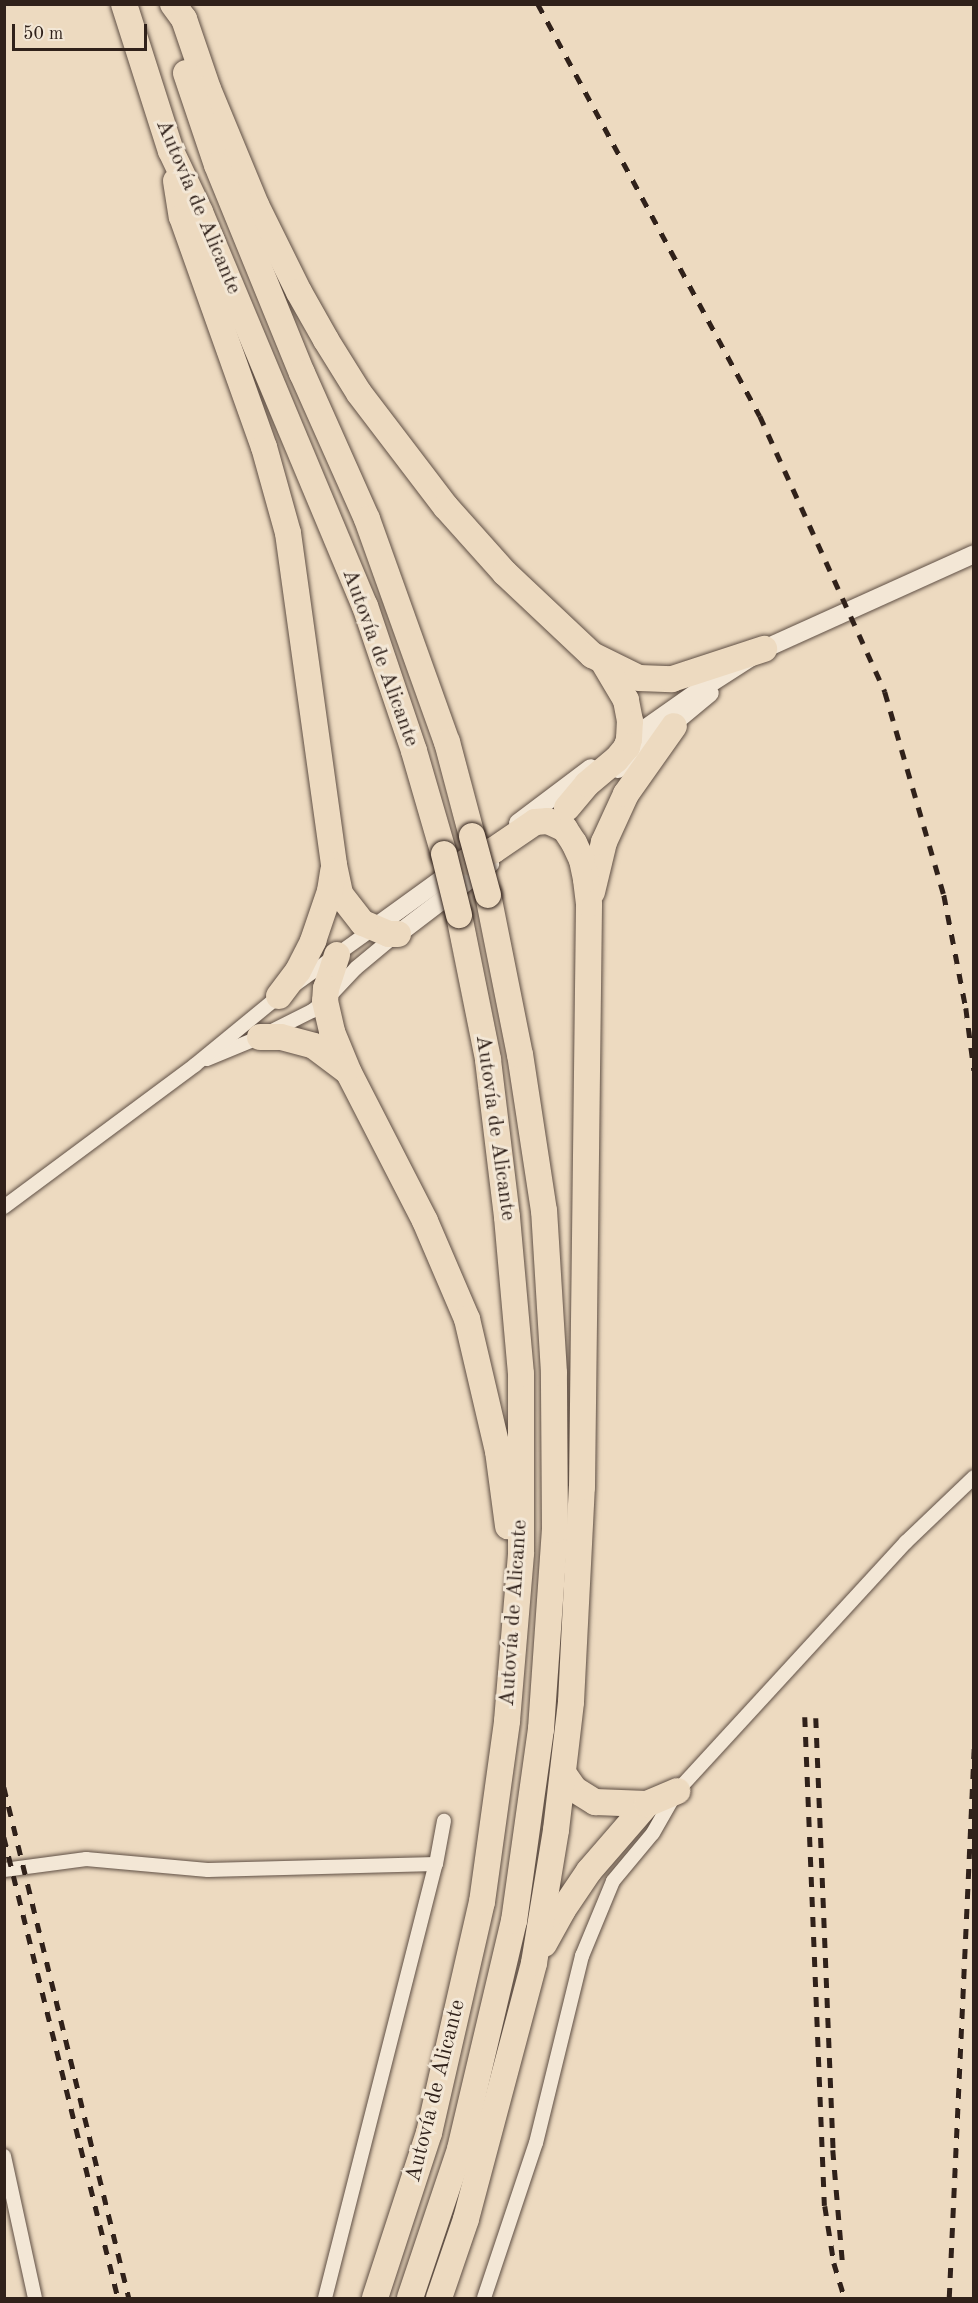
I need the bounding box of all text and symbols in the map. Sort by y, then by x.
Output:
scale bar [15,12,150,50]
text: 50 m [23,25,63,43]
street label: Autovía de Alicante [149,116,247,298]
street label: Autovía de Alicante [336,565,424,751]
street label: Autovía de Alicante [469,1033,521,1223]
street label: Autovía de Alicante [494,1519,534,1707]
street label: Autovía de Alicante [401,1997,471,2185]

